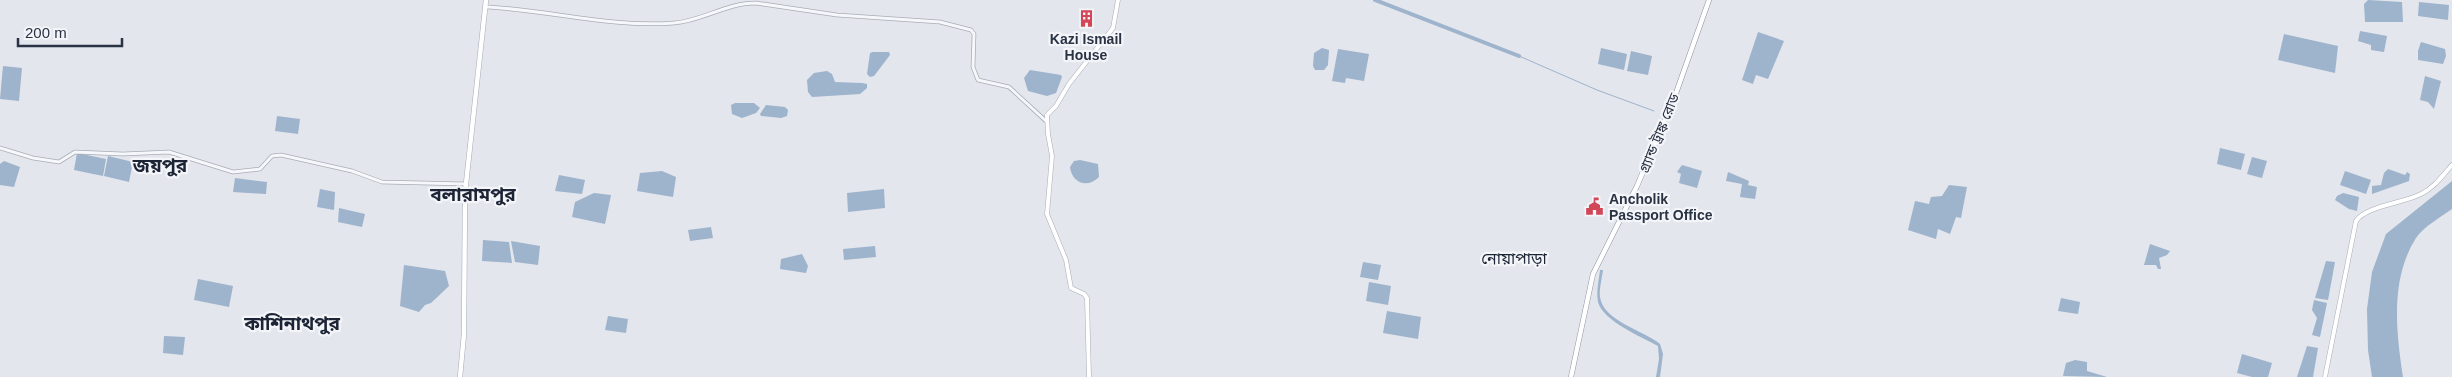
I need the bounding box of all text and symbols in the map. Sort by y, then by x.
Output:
building icon: Kazi Ismail House [1076,9,1096,29]
scale bar [18,15,121,47]
text: 200 m [25,24,67,41]
place label: Kazi Ismail House [1050,31,1122,63]
street label: গ্র্যান্ড ট্রাঙ্ক রোড [1636,90,1683,175]
district label: জয়পুর [132,155,188,177]
district label: বলারামপুর [429,184,516,206]
place label: Ancholik Passport Office [1609,191,1713,223]
public building icon: Ancholik Passport Office [1585,197,1605,217]
district label: নোয়াপাড়া [1481,250,1547,267]
district label: কাশিনাথপুর [243,313,340,335]

